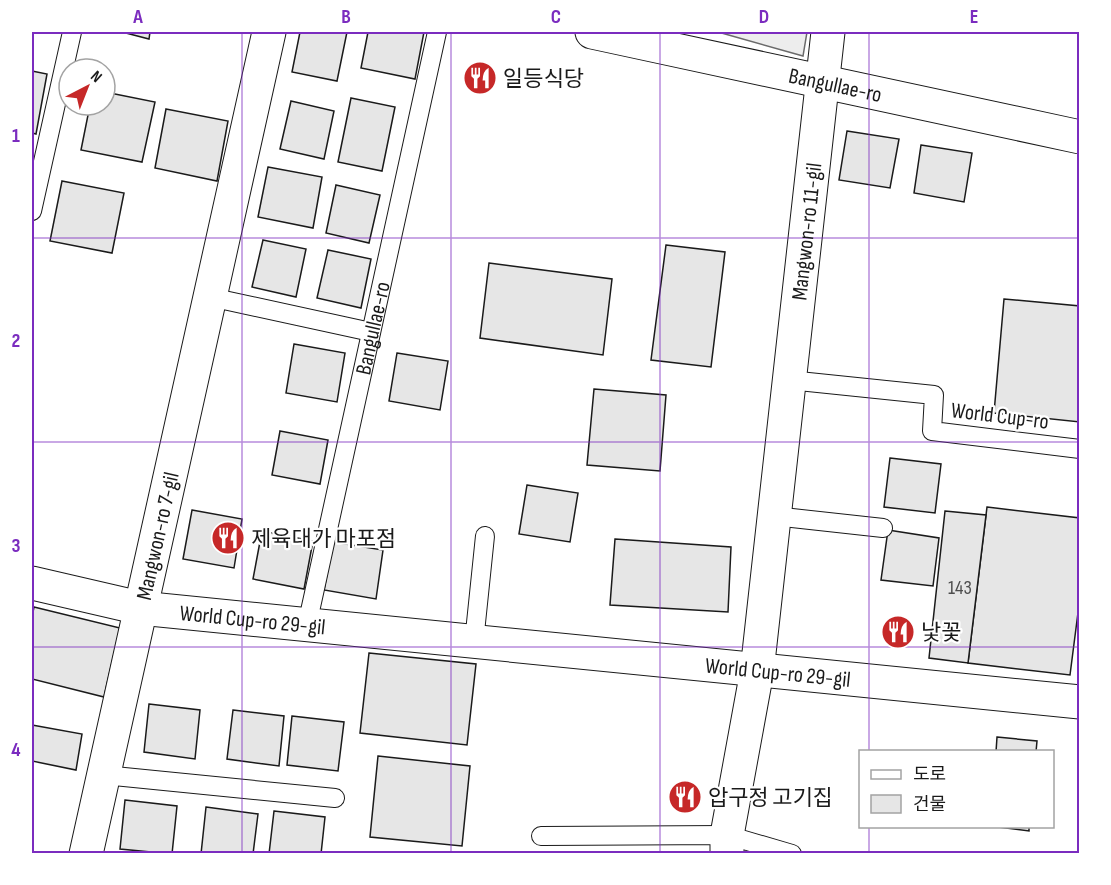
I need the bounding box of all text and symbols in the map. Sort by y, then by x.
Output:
text: A [132,5,143,29]
text: B [341,5,351,29]
text: C [551,5,561,29]
text: D [759,5,769,29]
text: E [970,5,978,29]
north arrow [57,57,117,117]
restaurant icon: 일등식당 [462,60,498,96]
street label: Bangullae-ro [786,63,884,109]
place label: 일등식당 [503,66,584,93]
text: N [87,67,106,87]
text: 1 [12,124,20,148]
street label: Mangwon-ro 11-gil [786,161,828,302]
street label: Bangullae-ro [350,279,397,377]
text: 2 [12,329,20,353]
street label: World Cup-ro [949,397,1050,436]
street label: Mangwon-ro 7-gil [131,470,186,603]
restaurant icon: 제육대가 마포점 [210,520,246,556]
place label: 제육대가 마포점 [251,526,396,553]
text: 3 [12,534,21,558]
house number: 143 [948,576,972,600]
street label: World Cup-ro 29-gil [178,600,327,641]
restaurant icon: 낯꽃 [880,614,916,650]
place label: 낯꽃 [921,620,961,647]
street label: World Cup-ro 29-gil [704,653,852,694]
text: 4 [11,738,21,762]
legend [859,750,1054,828]
text: 도로 [913,764,946,785]
restaurant icon: 압구정 고기집 [667,779,703,815]
place label: 압구정 고기집 [708,785,833,812]
text: 건물 [913,794,946,815]

